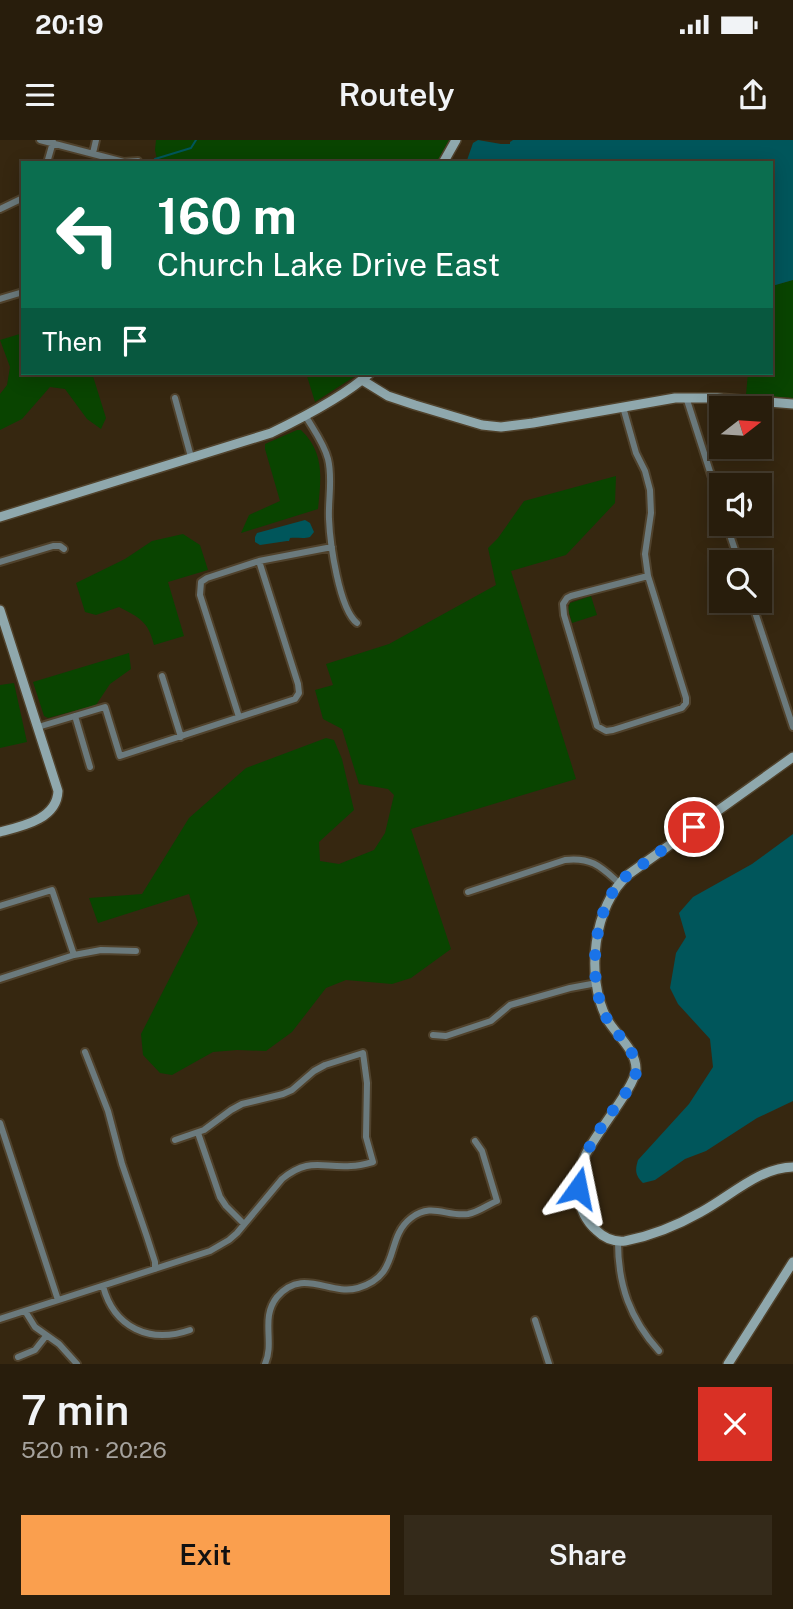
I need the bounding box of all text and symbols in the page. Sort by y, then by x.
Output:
text: 20:19 [35,9,104,40]
icon: menu [21,76,59,114]
text: Routely [338,76,455,113]
icon: share [734,76,772,114]
text: 160 m [157,187,297,245]
icon: left [42,189,133,280]
text: Church Lake Drive East [157,246,500,283]
icon: arrive [116,322,154,360]
text: Then [42,326,102,357]
north arrow [709,396,772,458]
map controls [709,396,772,613]
button: sound [709,473,772,536]
button: search [709,550,772,613]
pin [664,797,724,857]
icon: arrive [675,808,713,846]
position arrow [541,1151,615,1225]
text: 7 min [21,1385,129,1434]
button: close [698,1387,772,1461]
text: 520 m · 20:26 [21,1436,167,1463]
button: Exit [21,1515,390,1595]
button: Share [404,1515,772,1595]

